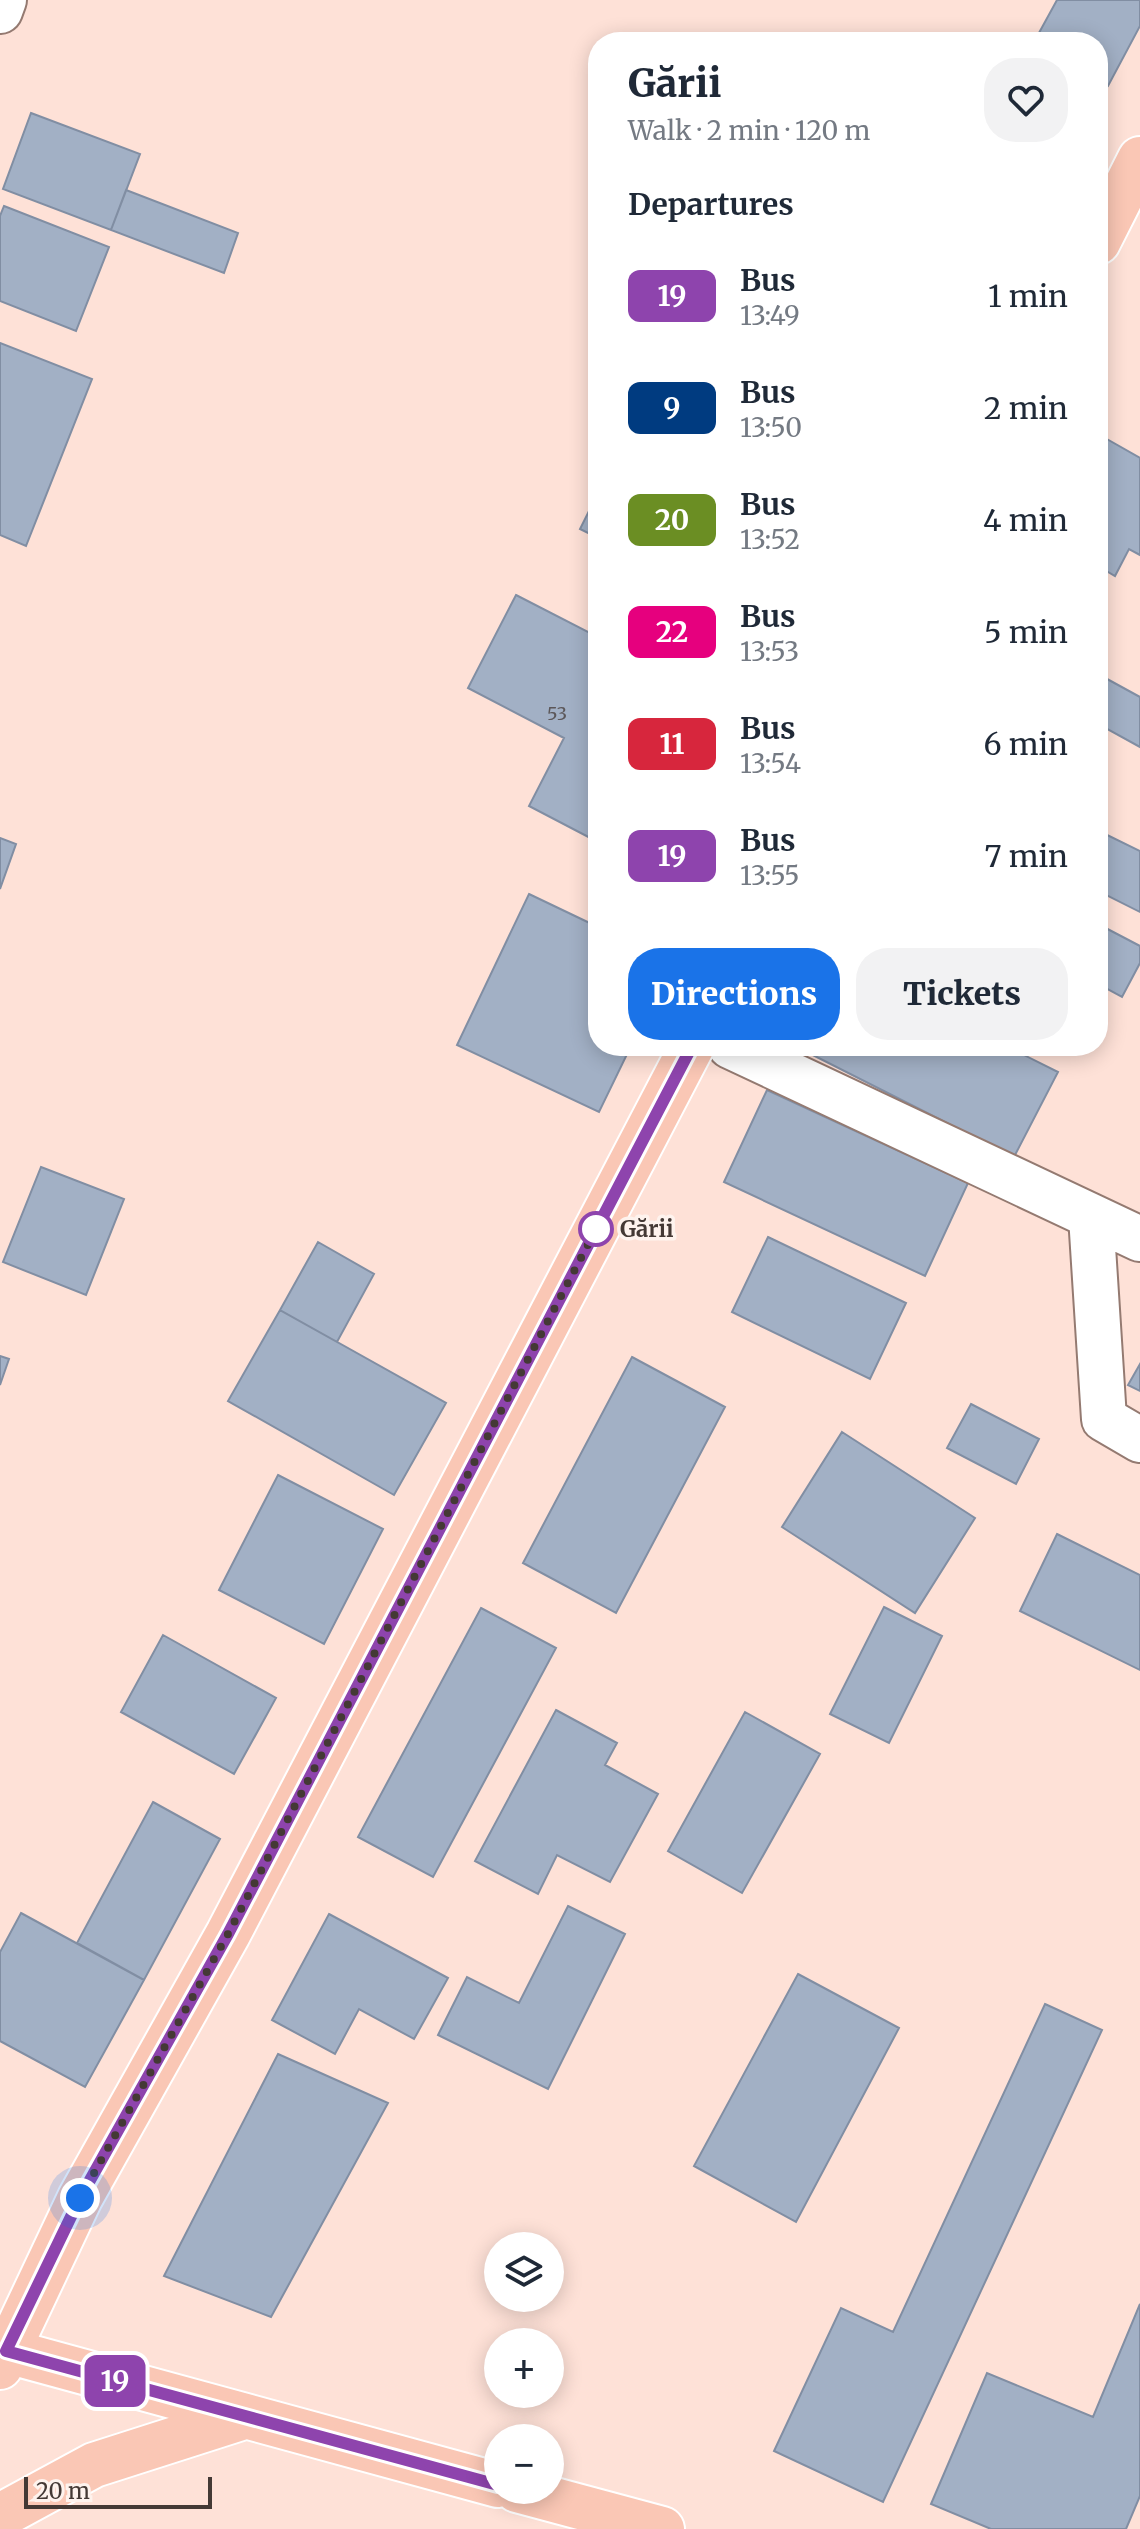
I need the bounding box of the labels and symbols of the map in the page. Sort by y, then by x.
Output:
house number: 53 [547,702,567,725]
marker: Gării [579,1212,613,1246]
place label: Gării [620,1215,674,1243]
your location [60,2178,100,2218]
line badge: 19 [79,2355,151,2407]
scale bar [24,2473,212,2509]

